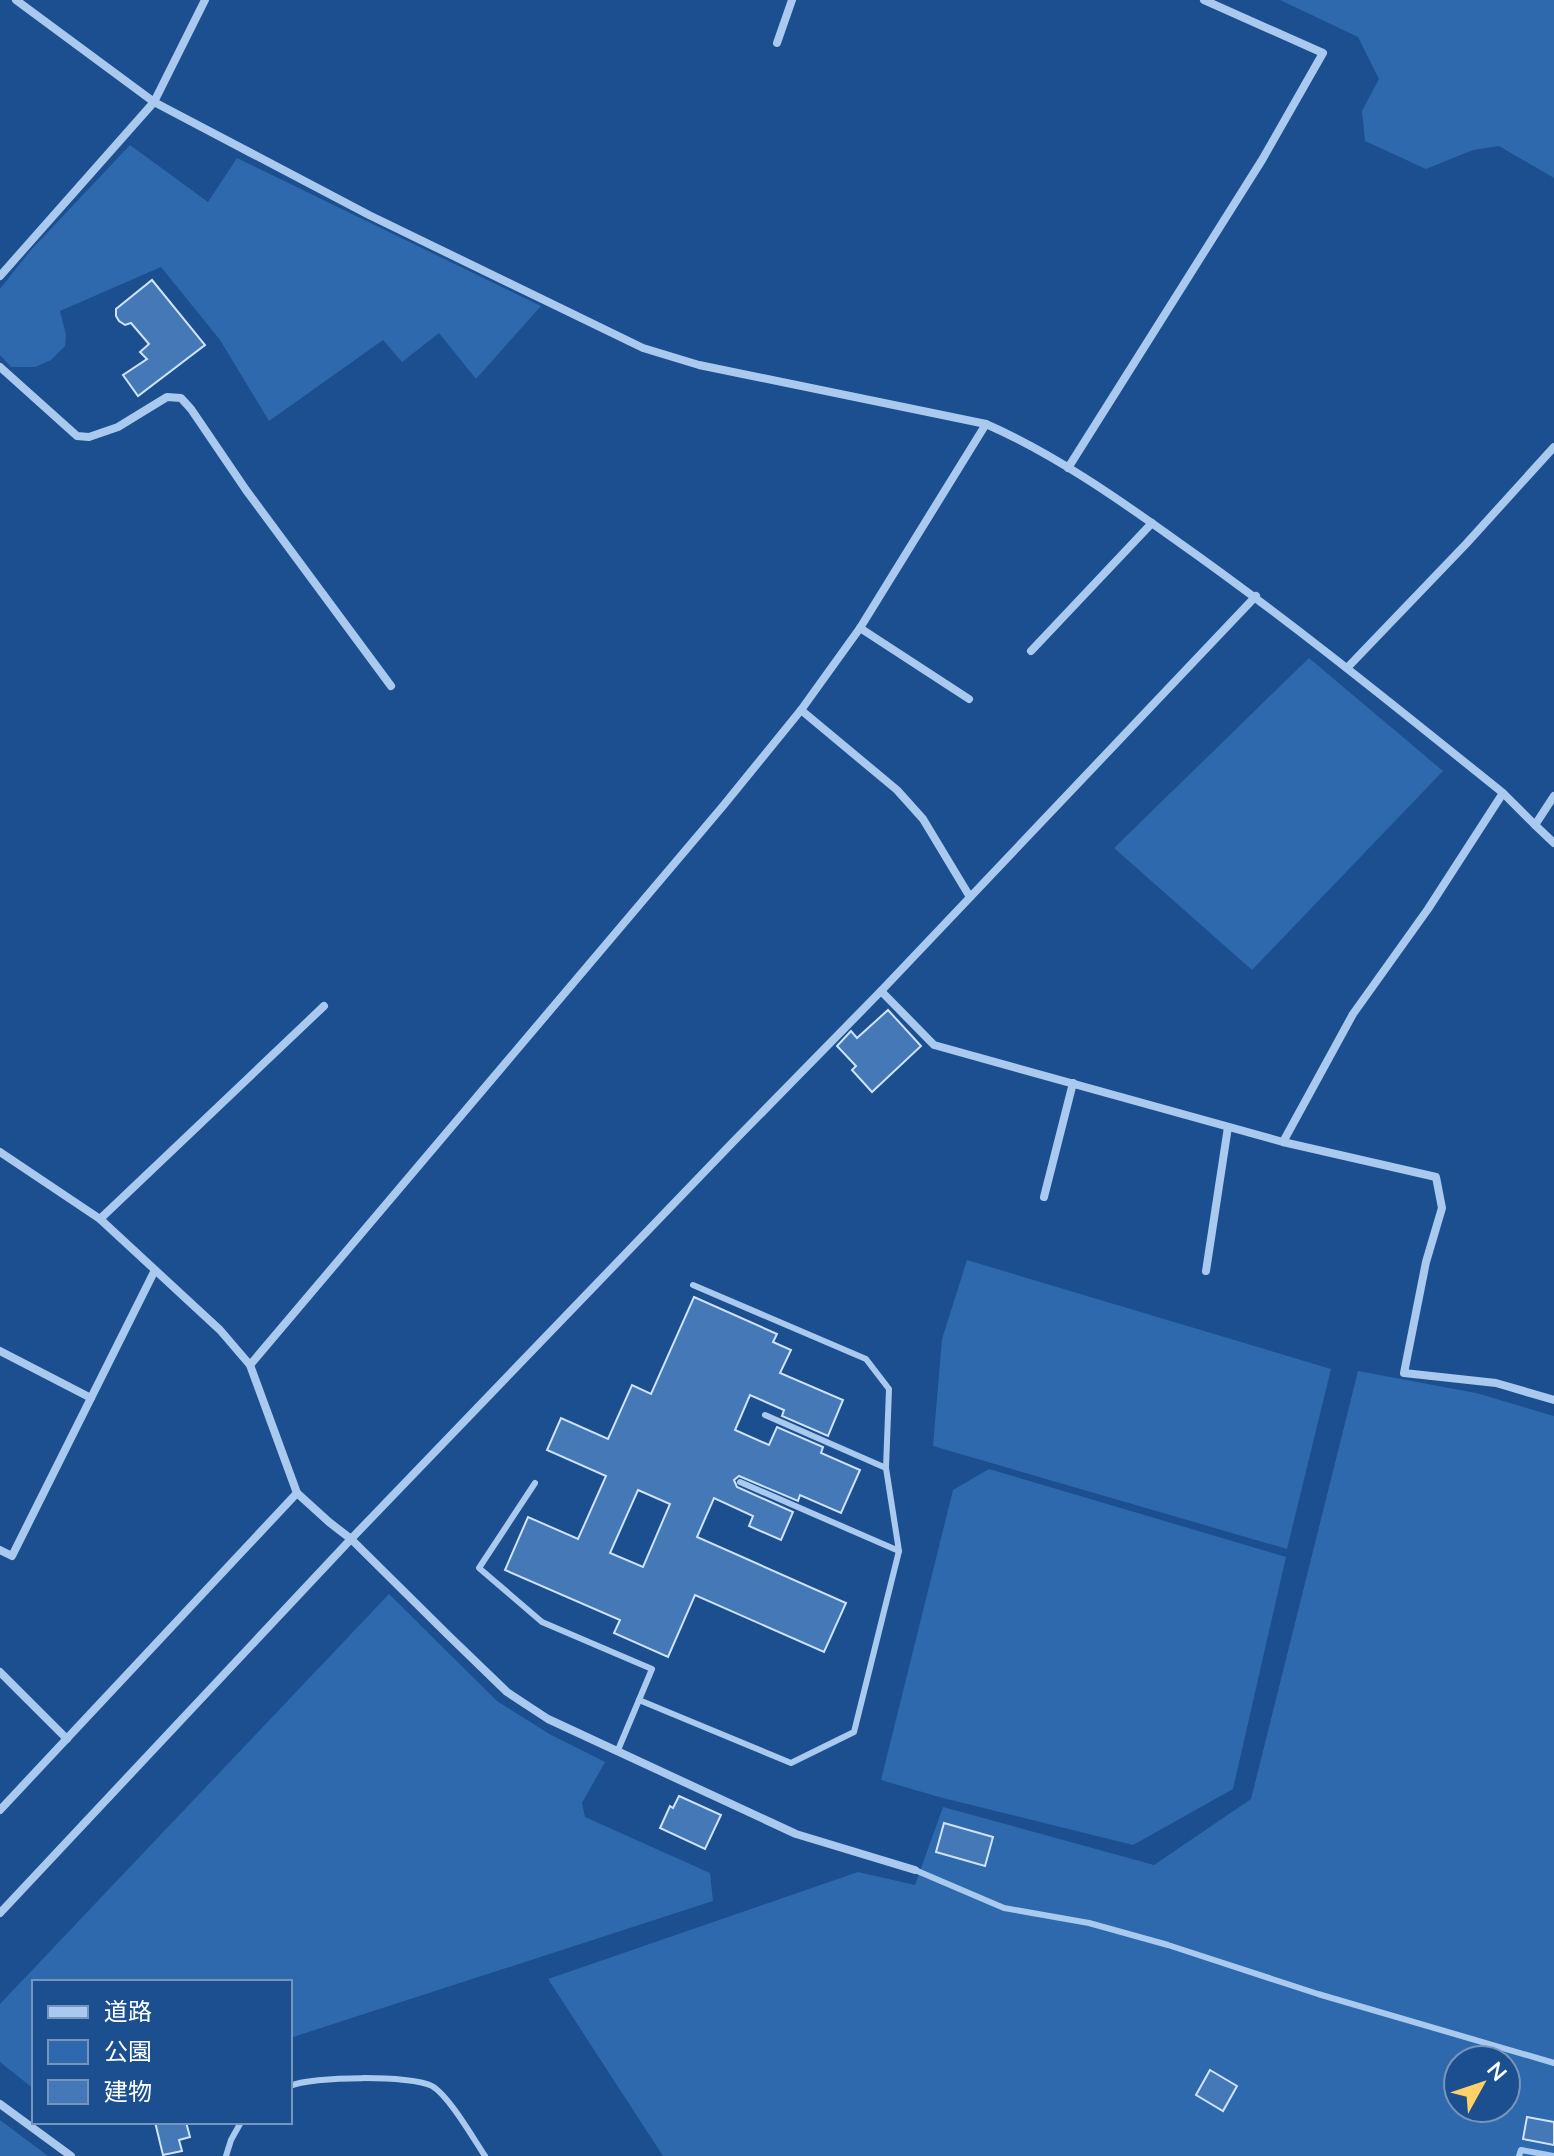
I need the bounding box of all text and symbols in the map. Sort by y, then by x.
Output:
legend [32,1980,292,2124]
text: 道路 [104,1996,152,2026]
text: 公園 [104,2036,152,2066]
north arrow [1442,2044,1522,2124]
text: N [1481,2056,1513,2087]
text: 建物 [104,2076,152,2106]

